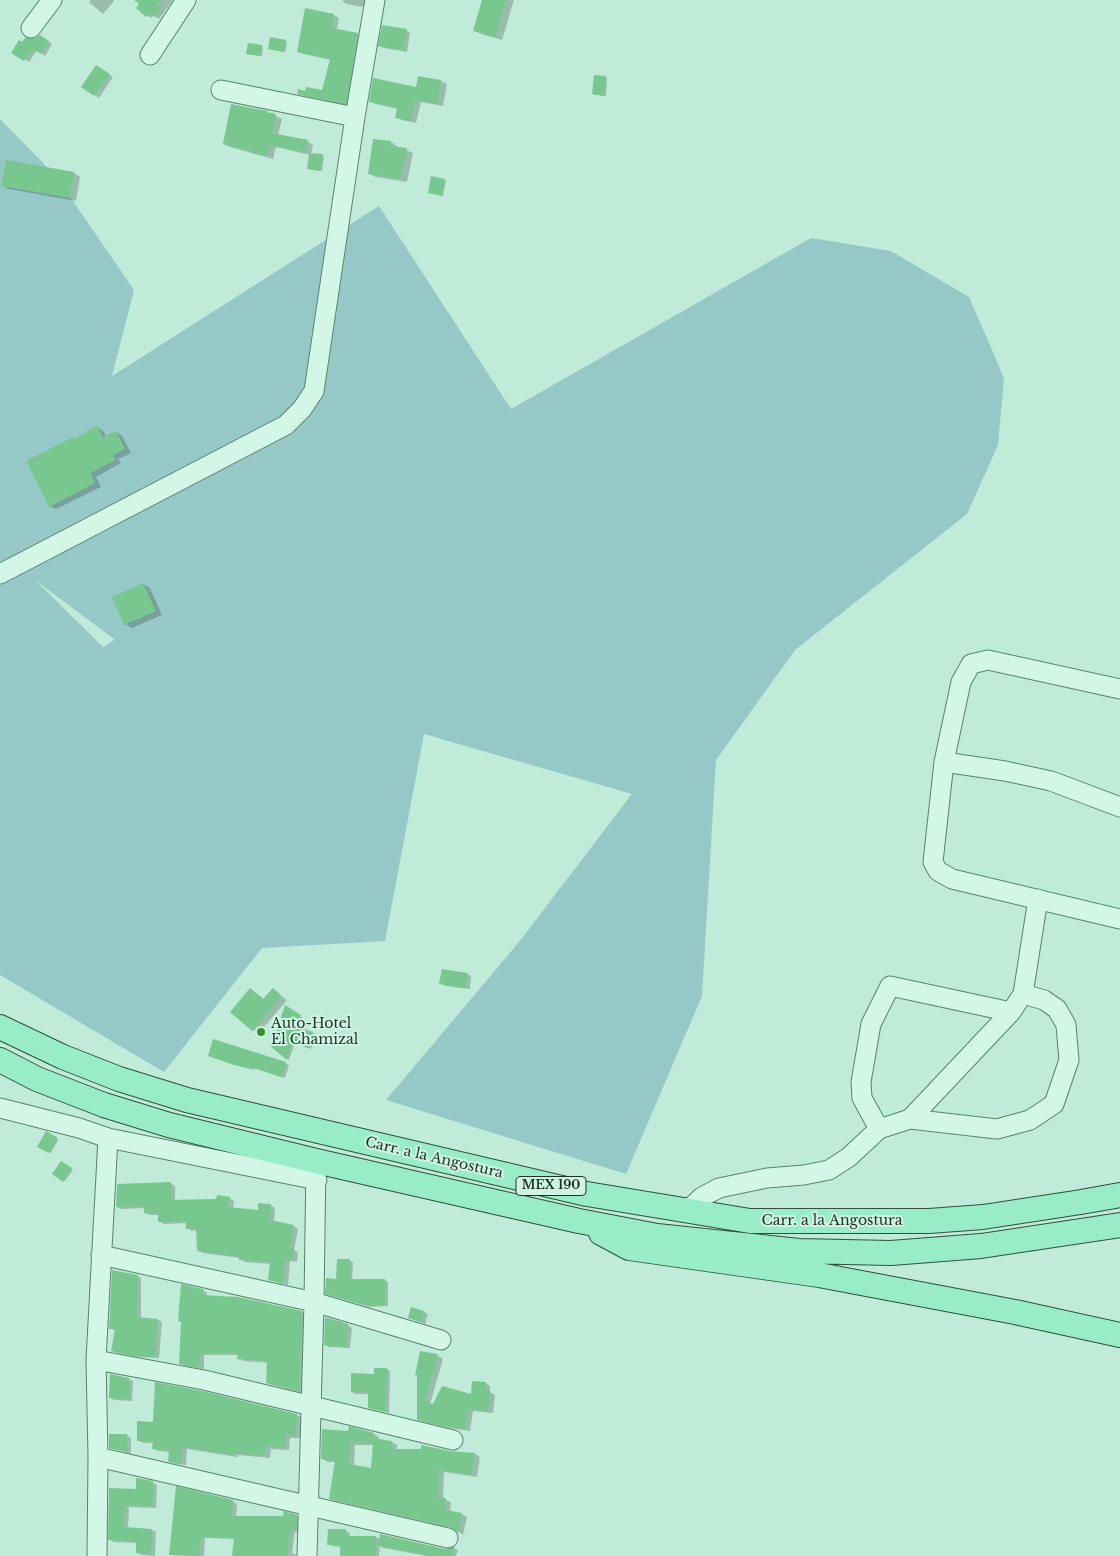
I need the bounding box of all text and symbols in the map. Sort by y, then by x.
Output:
place label: Auto-Hotel El Chamizal [271,1016,358,1048]
marker: Auto-Hotel El Chamizal [255,1026,267,1038]
street label: Carr. a la Angostura [363,1134,505,1182]
road number: MEX 190 [516,1176,586,1196]
street label: Carr. a la Angostura [761,1213,903,1229]

